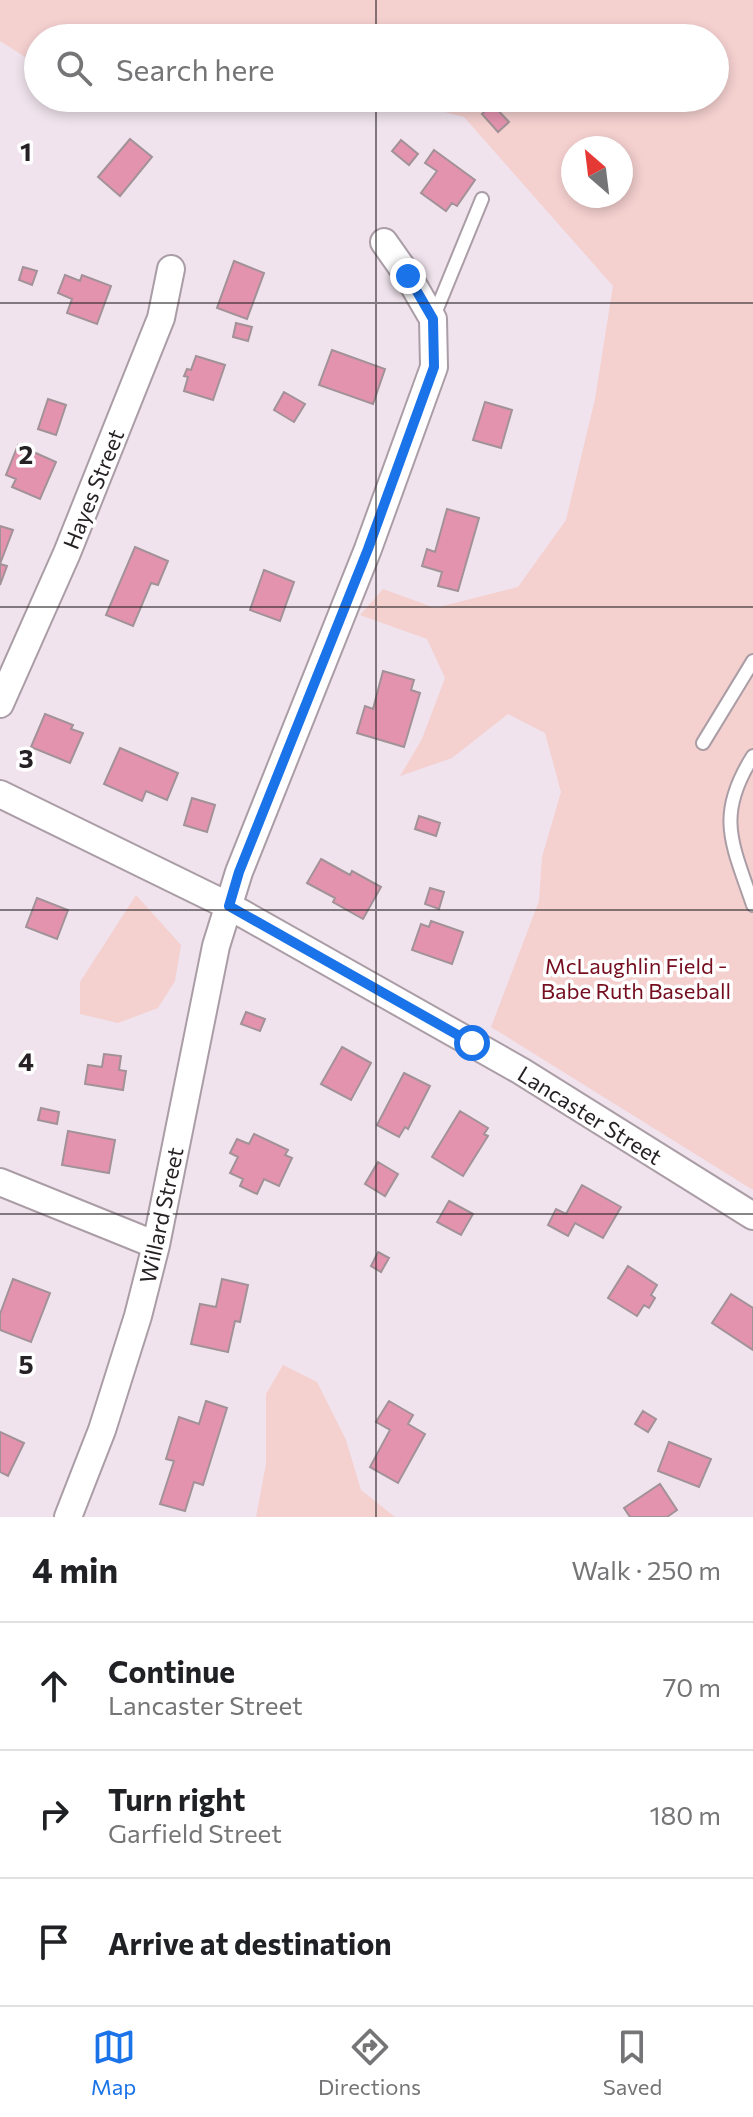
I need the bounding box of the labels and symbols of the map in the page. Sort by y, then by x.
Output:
text: 1 [20,135,32,166]
north arrow [561,136,633,208]
route end [390,258,426,294]
street label: Hayes Street [57,425,129,553]
text: 2 [19,438,33,469]
text: 3 [18,742,34,773]
park label: McLaughlin Field - Babe Ruth Baseball [541,952,731,1004]
route start [454,1025,490,1061]
text: 4 [18,1045,34,1076]
street label: Lancaster Street [513,1060,667,1170]
street label: Willard Street [133,1145,189,1285]
text: 5 [18,1348,34,1379]

